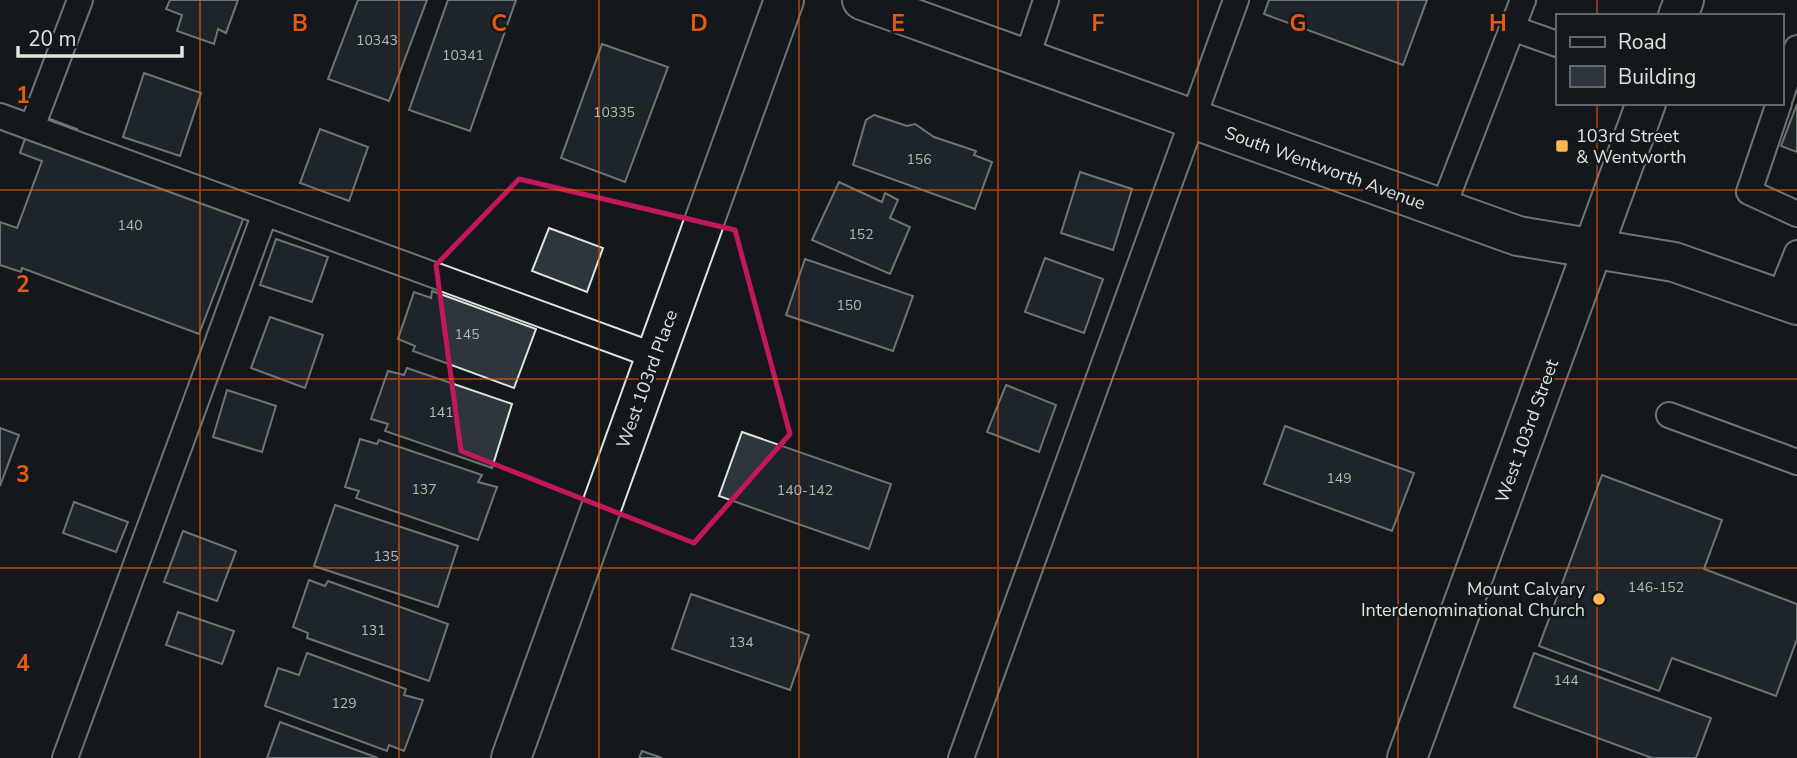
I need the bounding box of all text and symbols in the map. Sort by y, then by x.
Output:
text: B [292,8,308,39]
text: C [491,8,507,39]
text: D [690,8,708,39]
text: E [891,8,905,39]
text: F [1092,8,1105,39]
text: G [1290,8,1306,39]
text: H [1489,8,1507,39]
scale bar [18,14,182,58]
legend [1556,14,1783,105]
text: 20 m [28,25,77,53]
text: Road [1618,28,1667,56]
house number: 10343 [356,31,398,50]
house number: 10341 [442,46,484,65]
text: Building [1618,63,1696,91]
text: 1 [16,80,30,111]
house number: 10335 [593,103,635,122]
street label: South Wentworth Avenue [1221,121,1429,215]
place label: 103rd Street & Wentworth [1576,124,1687,169]
marker: 103rd Street & Wentworth [1554,138,1570,154]
house number: 156 [906,150,932,169]
house number: 140 [117,216,143,235]
house number: 152 [848,225,874,244]
text: 2 [16,269,30,300]
house number: 150 [836,296,862,315]
street label: West 103rd Place [611,306,683,452]
house number: 145 [454,325,480,344]
street label: West 103rd Street [1490,355,1564,506]
house number: 141 [428,403,454,422]
text: 3 [16,459,30,490]
house number: 149 [1326,469,1352,488]
house number: 137 [411,480,437,499]
house number: 140-142 [777,481,833,500]
house number: 135 [373,547,399,566]
place label: Mount Calvary Interdenominational Church [1361,577,1586,622]
house number: 146-152 [1628,578,1684,597]
marker: Mount Calvary Interdenominational Church [1591,591,1607,607]
house number: 131 [360,621,386,640]
house number: 134 [728,633,754,652]
text: 4 [16,648,30,679]
house number: 144 [1553,671,1579,690]
house number: 129 [331,694,357,713]

